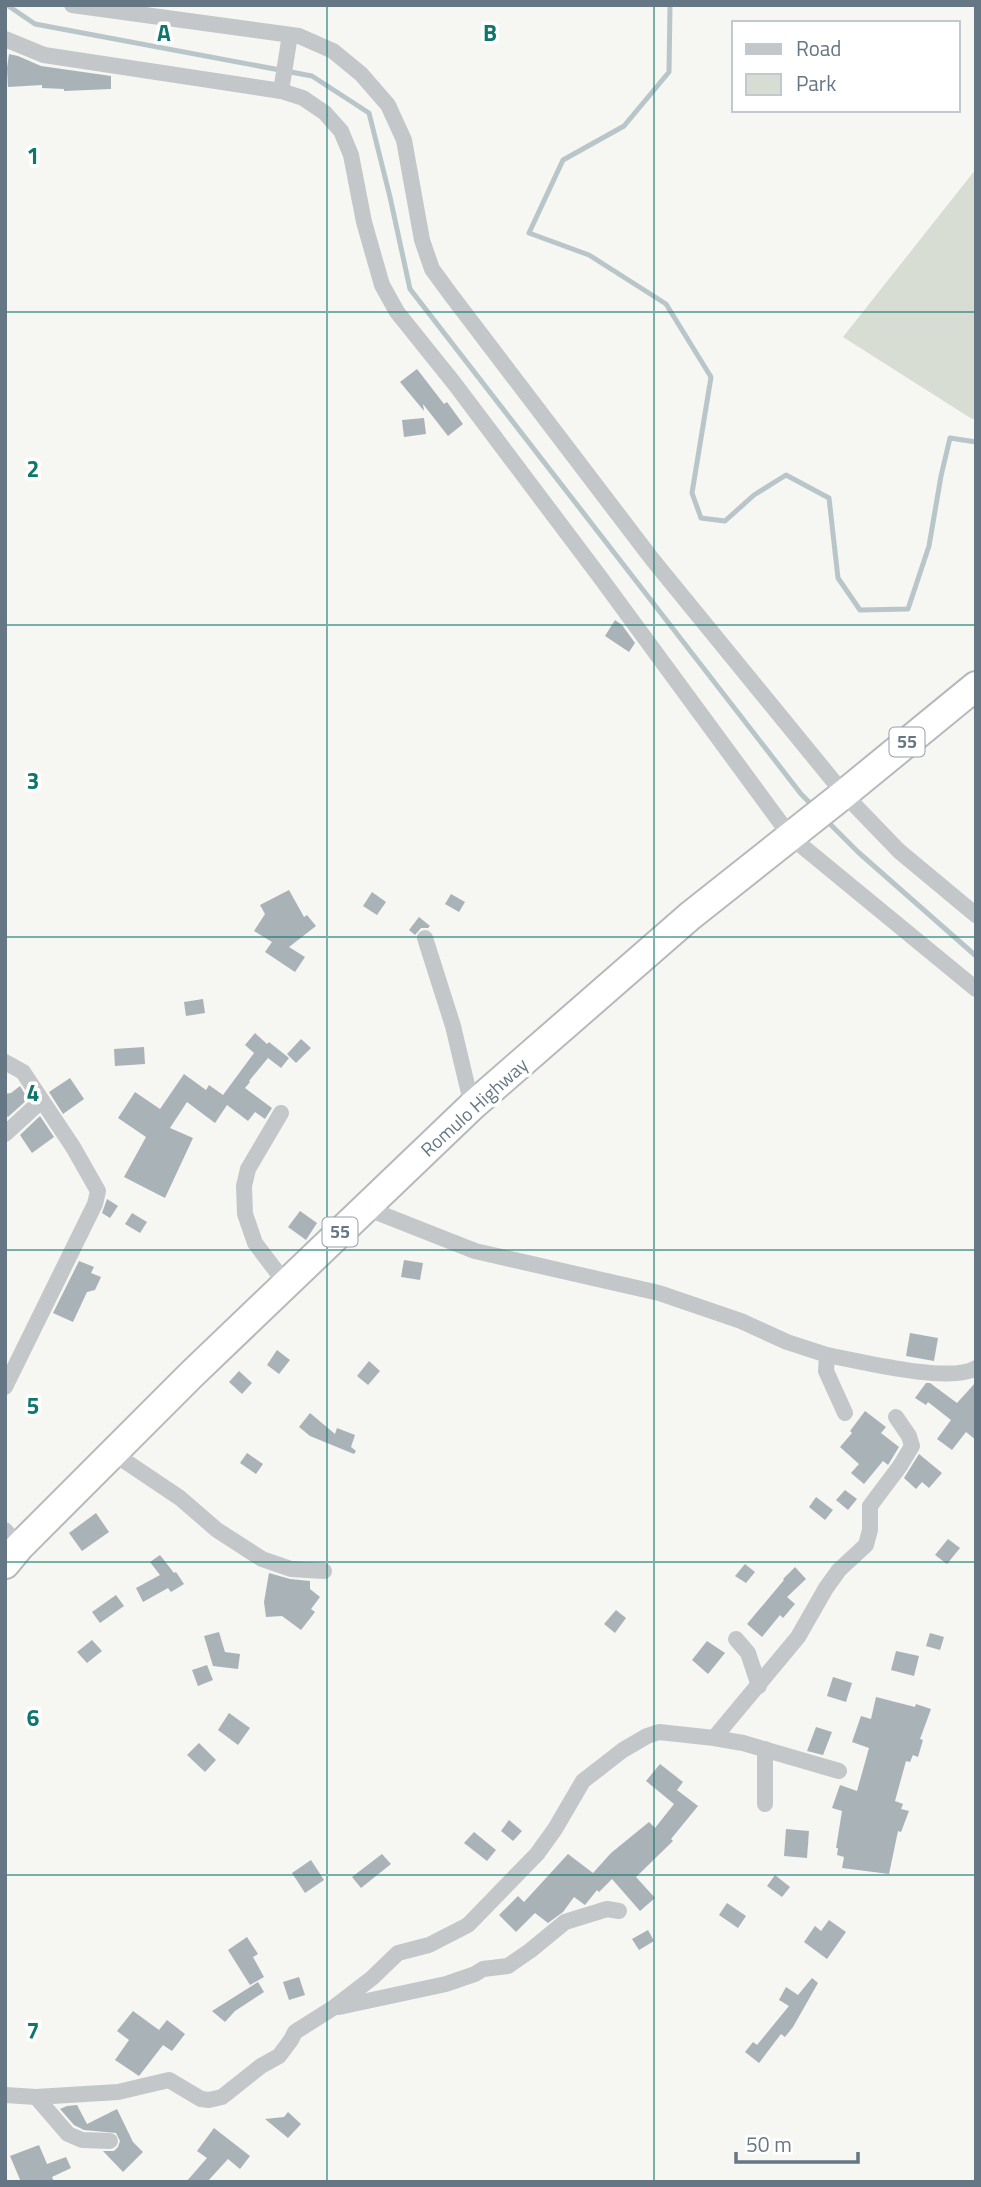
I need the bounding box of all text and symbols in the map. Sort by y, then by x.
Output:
text: A [157,15,171,50]
text: B [483,15,497,50]
legend [732,21,960,112]
text: Road [796,32,841,64]
text: Park [796,67,836,99]
text: 1 [27,138,39,173]
text: 2 [27,451,39,486]
road number: 55 [890,728,925,756]
text: 3 [27,763,39,798]
street label: Romulo Highway [413,1050,534,1163]
text: 4 [27,1075,39,1110]
road number: 55 [322,1218,358,1246]
text: 5 [27,1388,39,1423]
text: 6 [27,1700,40,1735]
text: 7 [27,2013,39,2048]
scale bar [736,2120,858,2164]
text: 50 m [746,2128,792,2160]

